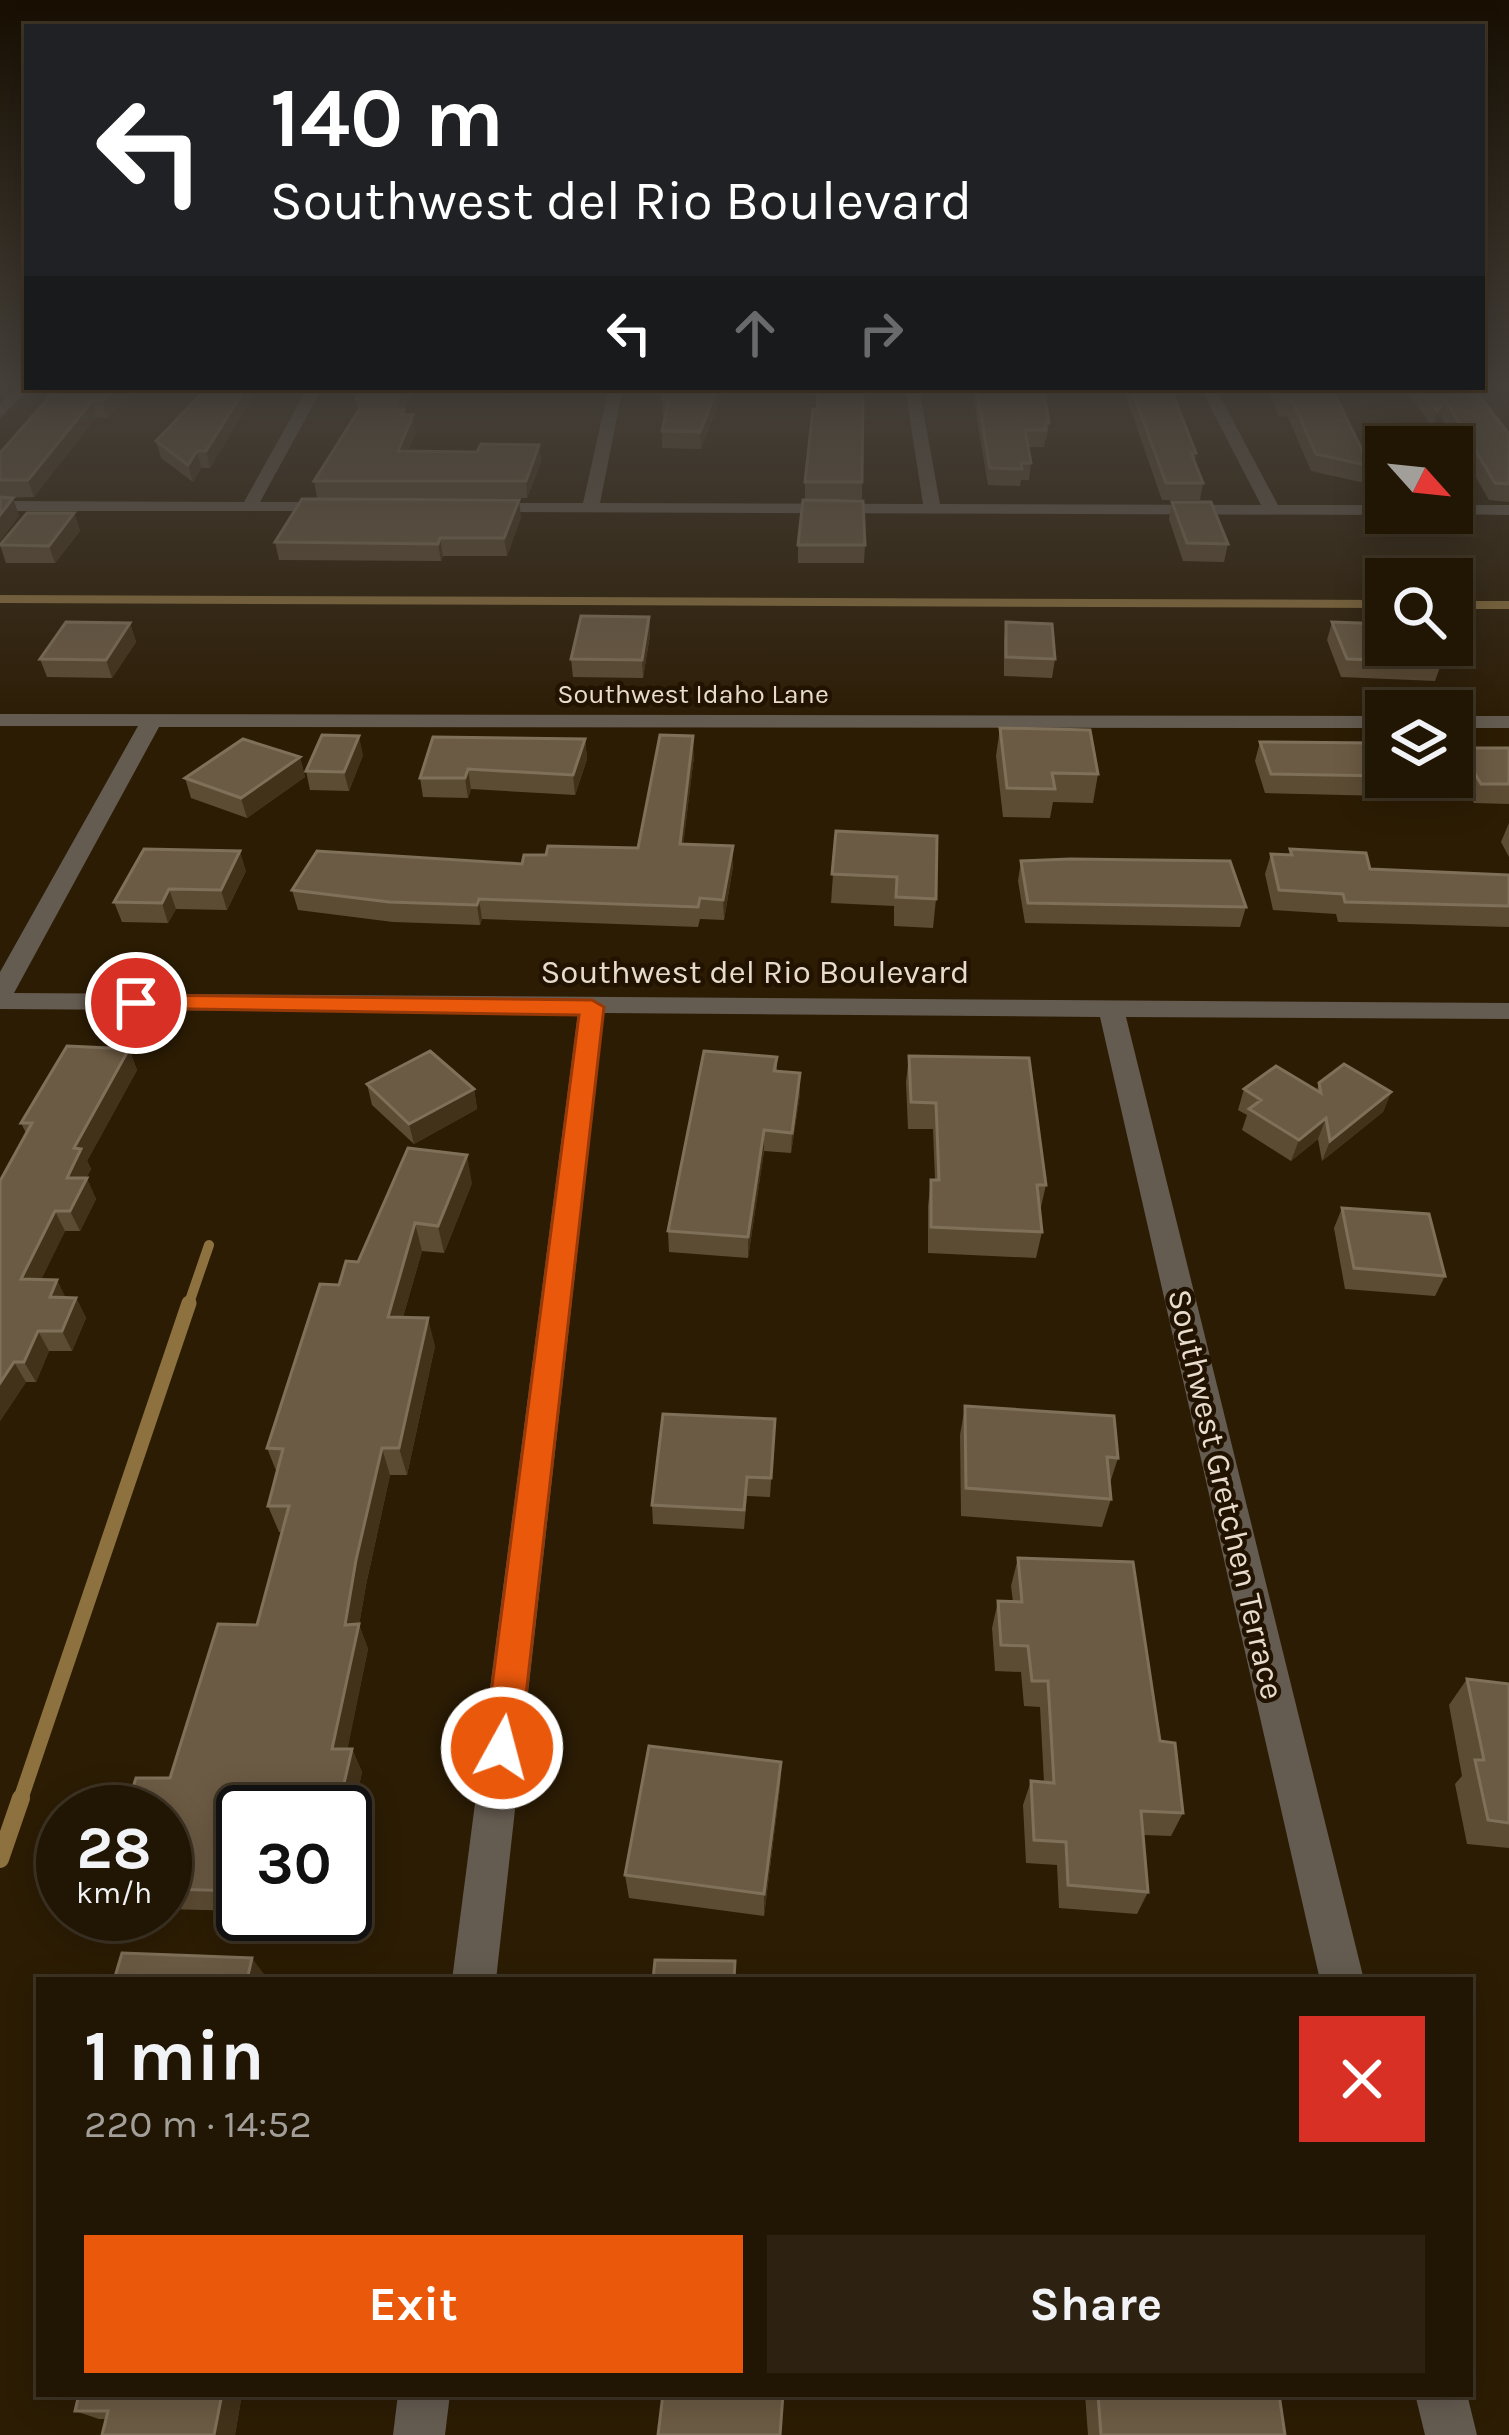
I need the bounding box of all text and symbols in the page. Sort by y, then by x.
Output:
text: 140 m [270,69,504,167]
icon: left [72,72,228,228]
text: Southwest del Rio Boulevard [270,169,972,233]
icon: left [596,300,662,366]
icon: ahead [722,300,788,366]
icon: right [848,300,914,366]
north arrow [1365,426,1473,534]
map controls [1365,426,1473,798]
button: search [1365,558,1473,666]
street label: Southwest Idaho Lane [557,678,829,710]
button: layers [1365,690,1473,798]
pin [85,952,187,1054]
street label: Southwest del Rio Boulevard [540,953,970,991]
icon: arrive [103,970,169,1036]
street label: Southwest Gretchen Terrace [1160,1285,1292,1703]
position arrow [439,1685,565,1811]
speed limit sign: 30 [216,1785,372,1941]
text: 28 [76,1813,152,1883]
text: km/h [76,1875,152,1911]
text: 1 min [84,2014,265,2098]
button: close [1299,2016,1425,2142]
text: 220 m · 14:52 [84,2101,312,2147]
button: Exit [84,2235,743,2373]
button: Share [767,2235,1425,2373]

